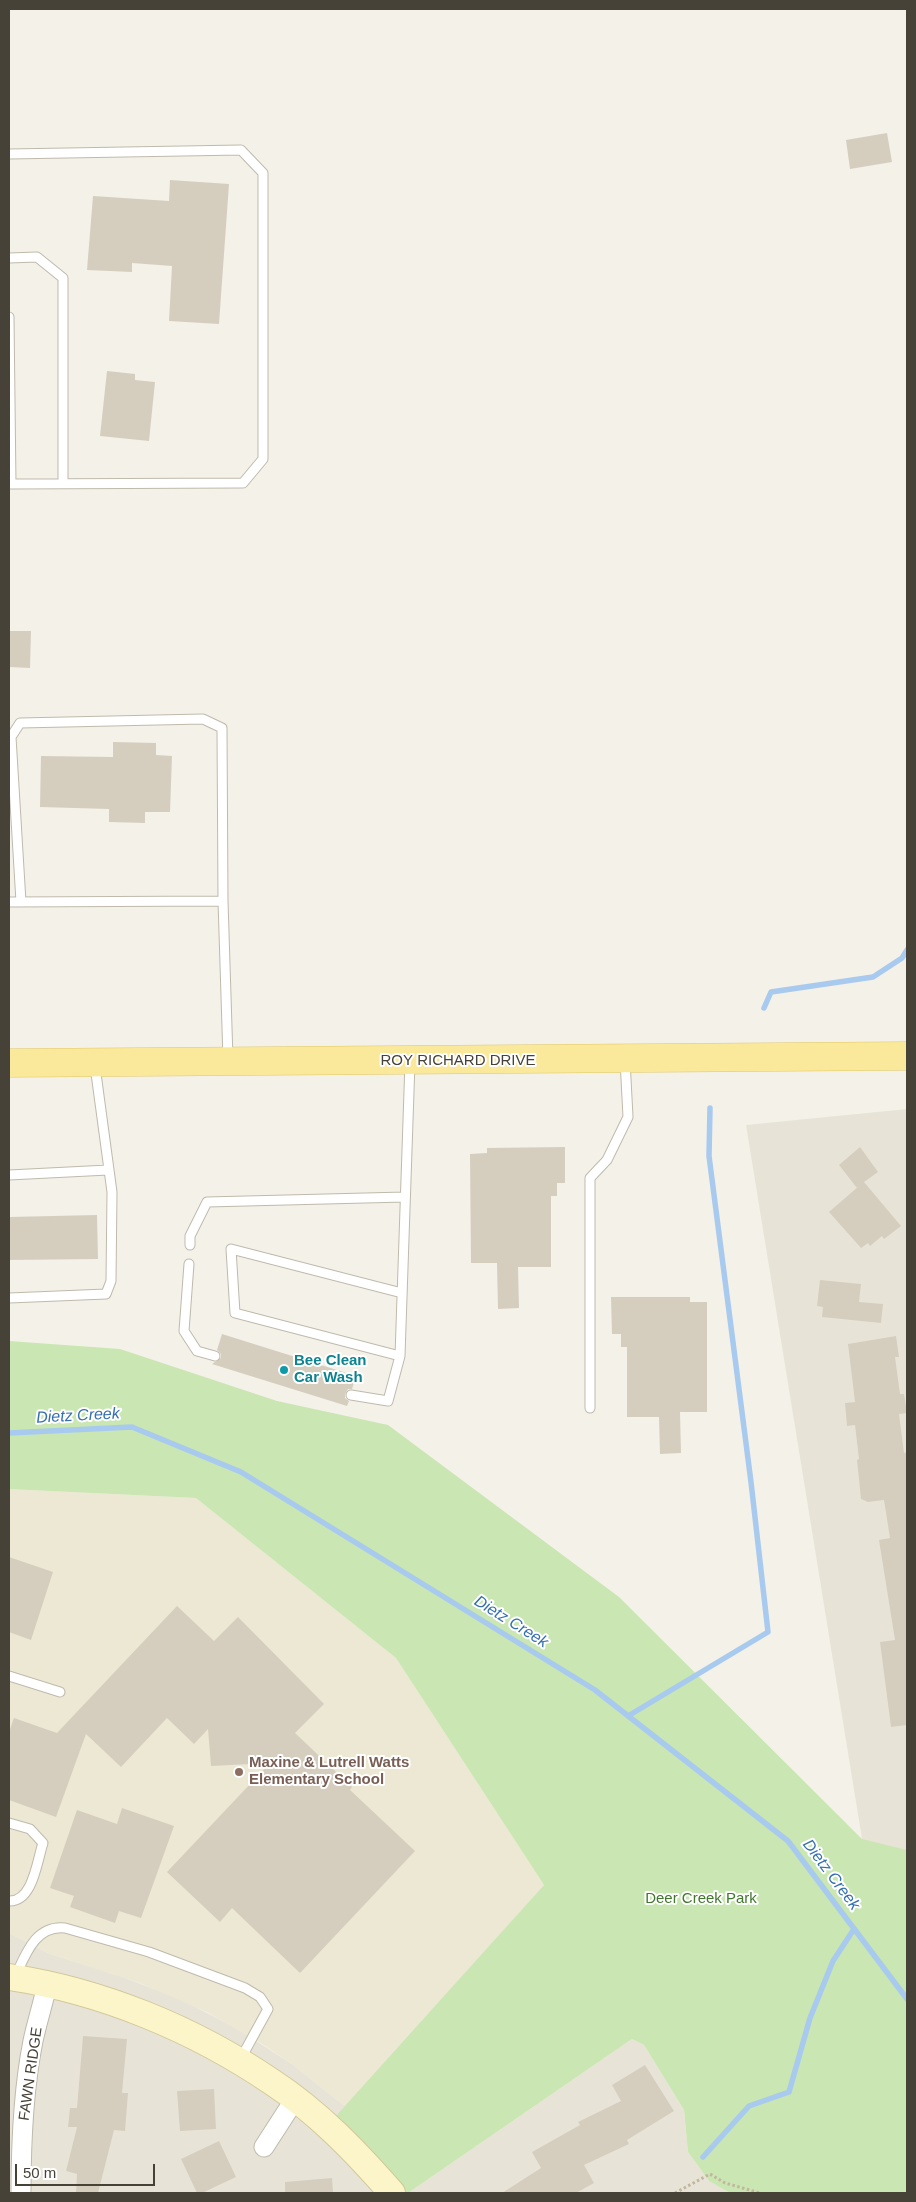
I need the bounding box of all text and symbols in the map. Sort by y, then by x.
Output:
street label: ROY RICHARD DRIVE [380,1052,536,1070]
place label: Bee Clean Car Wash [294,1352,367,1387]
marker: Bee Clean Car Wash [278,1364,290,1376]
water label: Dietz Creek [36,1404,120,1428]
water label: Dietz Creek [470,1592,552,1652]
place label: Maxine & Lutrell Watts Elementary School [249,1754,409,1789]
marker: Maxine & Lutrell Watts Elementary School [233,1766,245,1778]
water label: Dietz Creek [798,1836,864,1914]
park label: Deer Creek Park [645,1890,757,1908]
street label: FAWN RIDGE [16,2026,46,2122]
scale bar [18,2154,158,2186]
text: 50 m [23,2164,56,2181]

